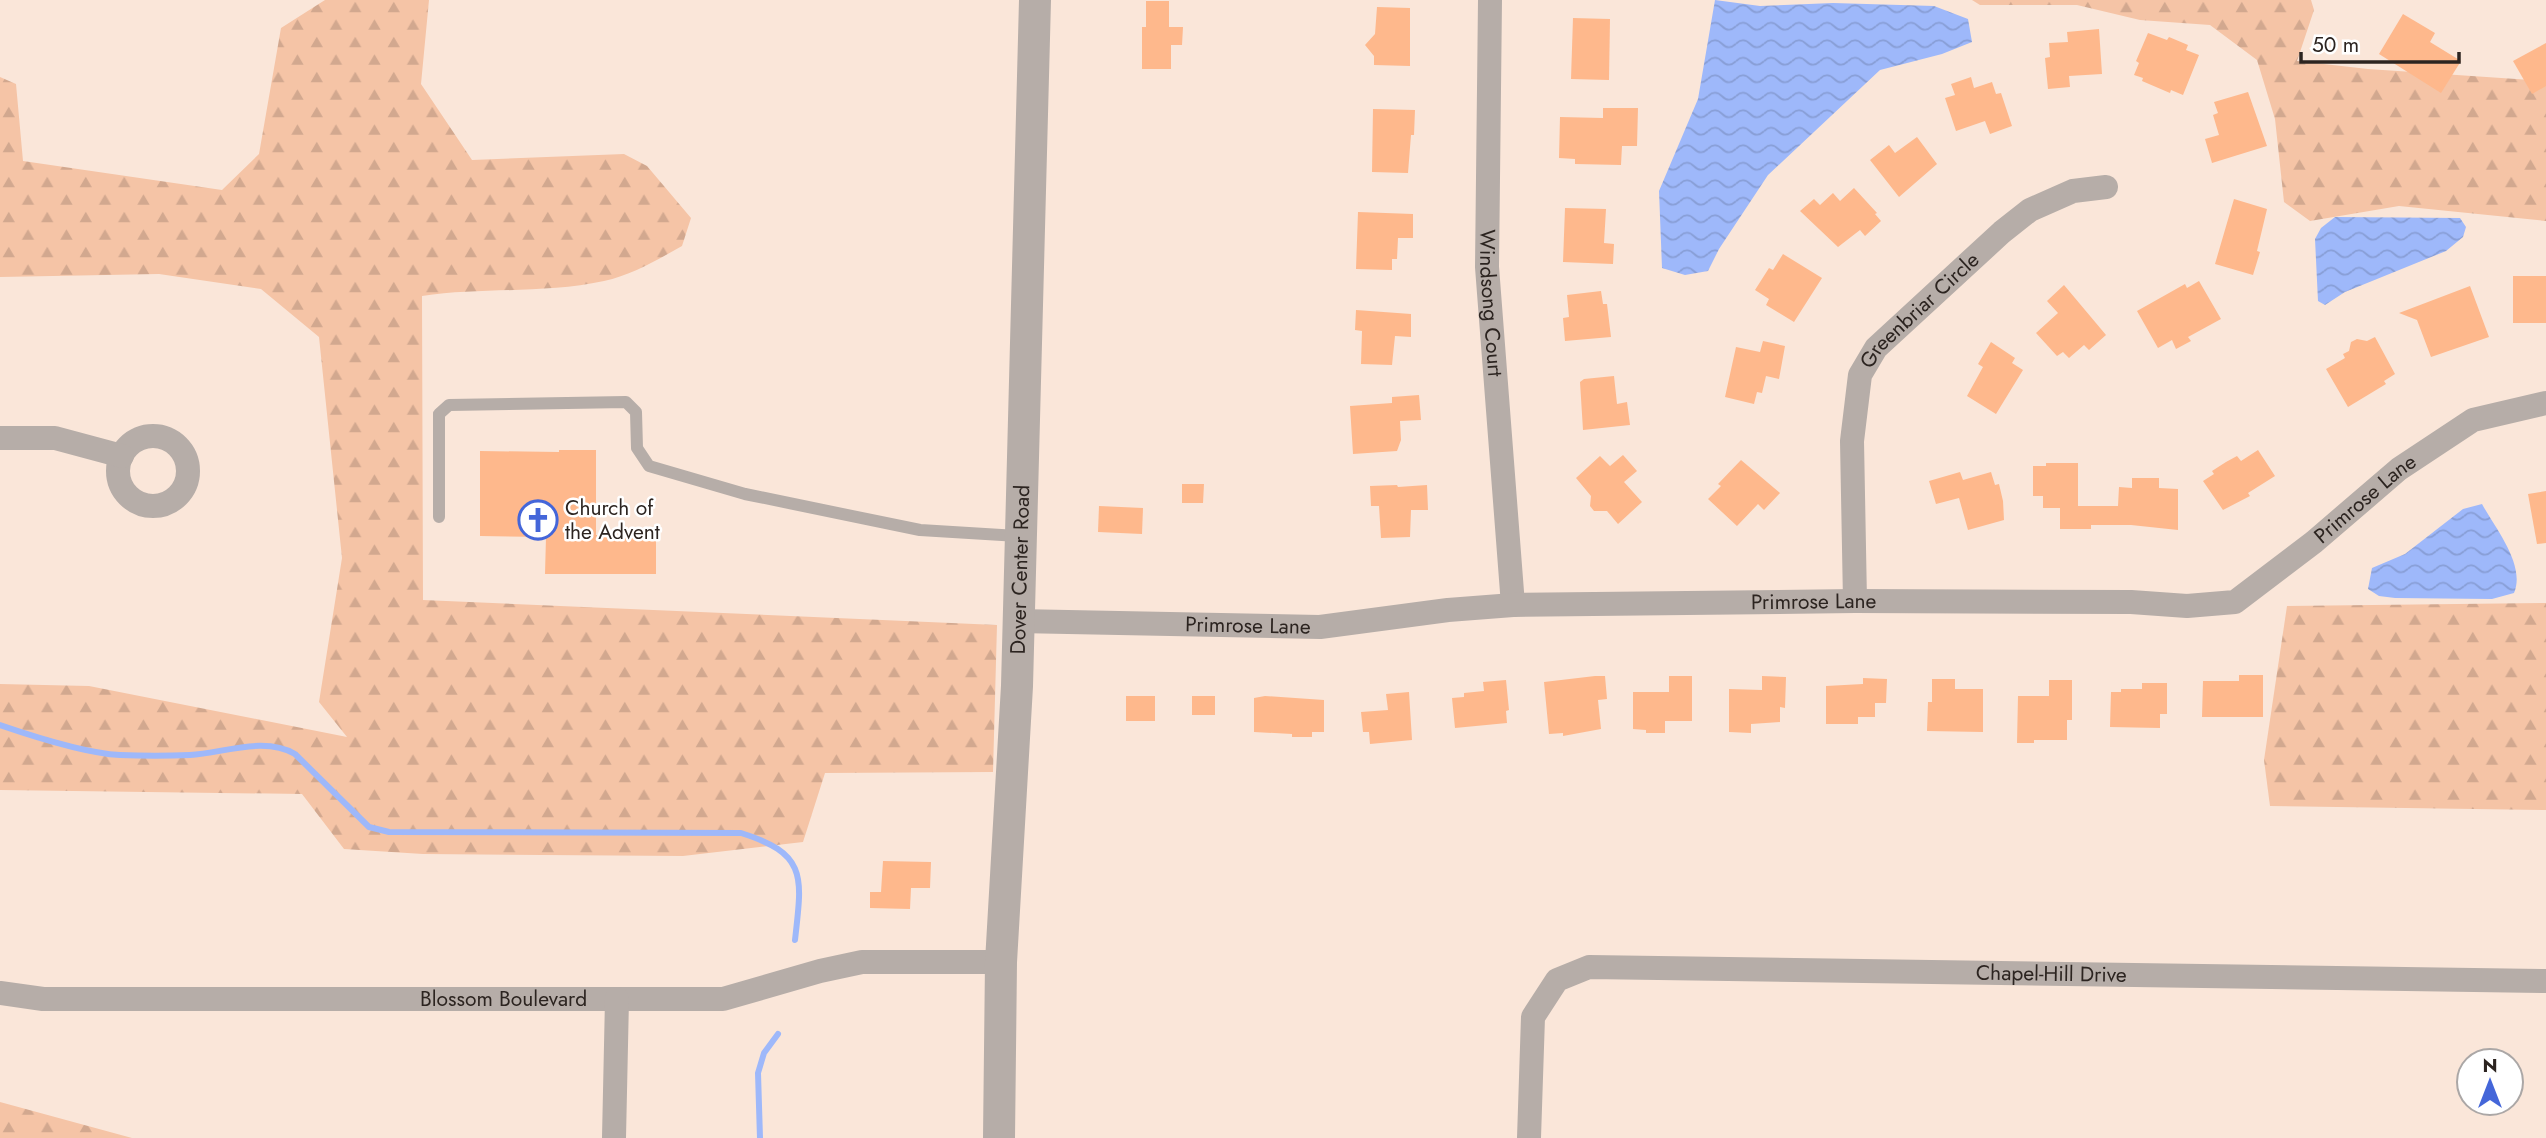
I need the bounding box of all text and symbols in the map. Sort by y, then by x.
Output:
scale bar [2301,21,2458,65]
text: 50 m [2312,30,2359,60]
street label: Windsong Court [1472,229,1510,378]
street label: Greenbriar Circle [1852,245,1986,374]
street label: Primrose Lane [2308,447,2422,551]
street label: Dover Center Road [1003,484,1037,655]
place label: Church of the Advent [565,493,660,547]
church icon: Church of the Advent [517,499,559,541]
street label: Primrose Lane [1751,586,1877,617]
street label: Primrose Lane [1185,609,1311,642]
street label: Chapel-Hill Drive [1976,958,2127,990]
street label: Blossom Boulevard [420,984,587,1014]
north arrow [2455,1047,2525,1117]
text: N [2482,1052,2498,1079]

